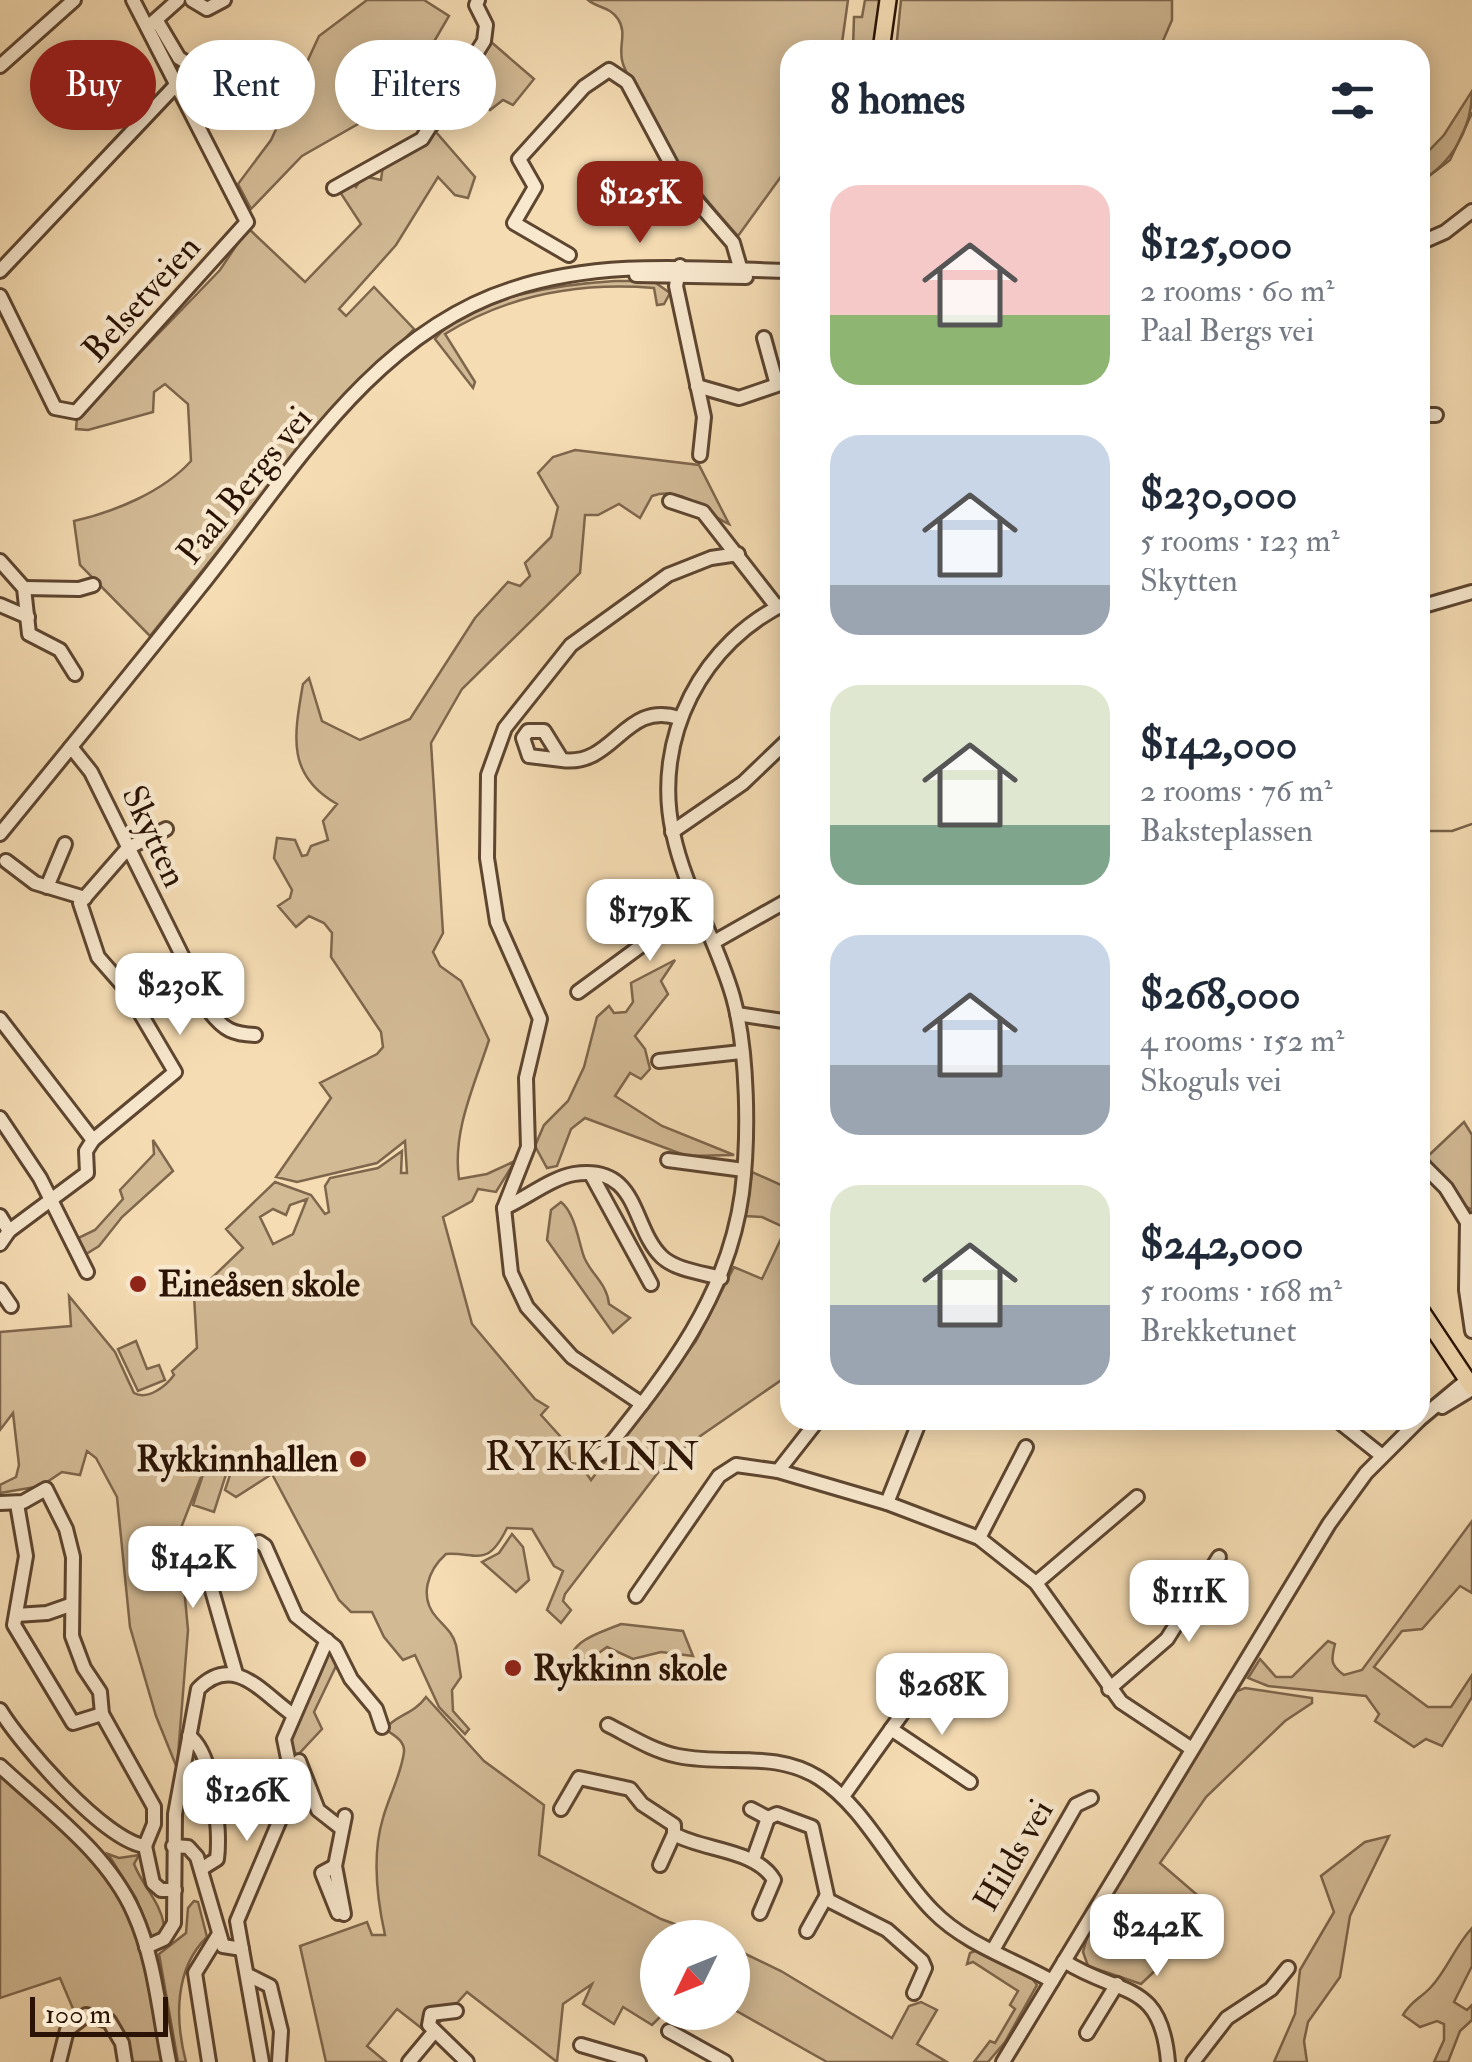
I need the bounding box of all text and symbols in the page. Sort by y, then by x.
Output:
chip: Buy [30,40,156,130]
chip: Rent [176,40,315,130]
chip: Filters [335,40,496,130]
icon: filters [1325,73,1380,128]
text: 8 homes [830,74,965,126]
pin: $125K [570,161,710,246]
text: $125K [599,173,681,213]
text: $125,000 [1140,219,1292,271]
icon: home [910,225,1030,345]
street label: Belsetveien [73,226,210,371]
text: 2 rooms · 60 m² [1140,271,1334,311]
text: Paal Bergs vei [1140,311,1314,351]
street label: Paal Bergs vei [168,398,322,574]
text: $230,000 [1140,469,1297,521]
icon: home [910,475,1030,595]
text: 5 rooms · 123 m² [1140,521,1339,561]
text: Skytten [1140,561,1238,601]
text: $142,000 [1140,719,1297,771]
icon: home [910,725,1030,845]
text: 2 rooms · 76 m² [1140,771,1333,811]
street label: Skytten [112,779,197,894]
text: Baksteplassen [1140,811,1313,851]
pin: $179K [580,879,720,964]
text: $179K [609,891,691,931]
pin: $230K [110,953,250,1038]
text: $230K [137,965,223,1005]
text: $268,000 [1140,969,1301,1021]
icon: home [910,975,1030,1095]
text: 4 rooms · 152 m² [1140,1021,1344,1061]
text: Skoguls vei [1140,1061,1282,1101]
text: $242,000 [1140,1219,1304,1271]
icon: home [910,1225,1030,1345]
place label: Eineåsen skole [158,1263,360,1307]
text: 5 rooms · 168 m² [1140,1271,1342,1311]
marker: Eineåsen skole [127,1273,149,1295]
text: Brekketunet [1140,1311,1297,1351]
district label: RYKKINN [485,1432,701,1483]
place label: Rykkinnhallen [136,1438,338,1483]
marker: Rykkinnhallen [347,1448,369,1470]
pin: $142K [123,1526,263,1611]
text: $142K [150,1538,236,1578]
pin: $111K [1119,1560,1259,1645]
text: $111K [1152,1572,1226,1612]
place label: Rykkinn skole [533,1647,727,1692]
pin: $268K [872,1653,1012,1738]
marker: Rykkinn skole [502,1657,524,1679]
text: $268K [898,1665,986,1705]
pin: $126K [177,1759,317,1844]
text: $126K [205,1771,289,1811]
street label: Hilds vei [964,1792,1063,1919]
pin: $242K [1087,1894,1227,1979]
text: $242K [1112,1906,1202,1946]
north arrow [640,1920,750,2030]
map controls [640,1920,750,2030]
scale bar [30,1992,168,2036]
text: 100 m [45,1997,111,2032]

